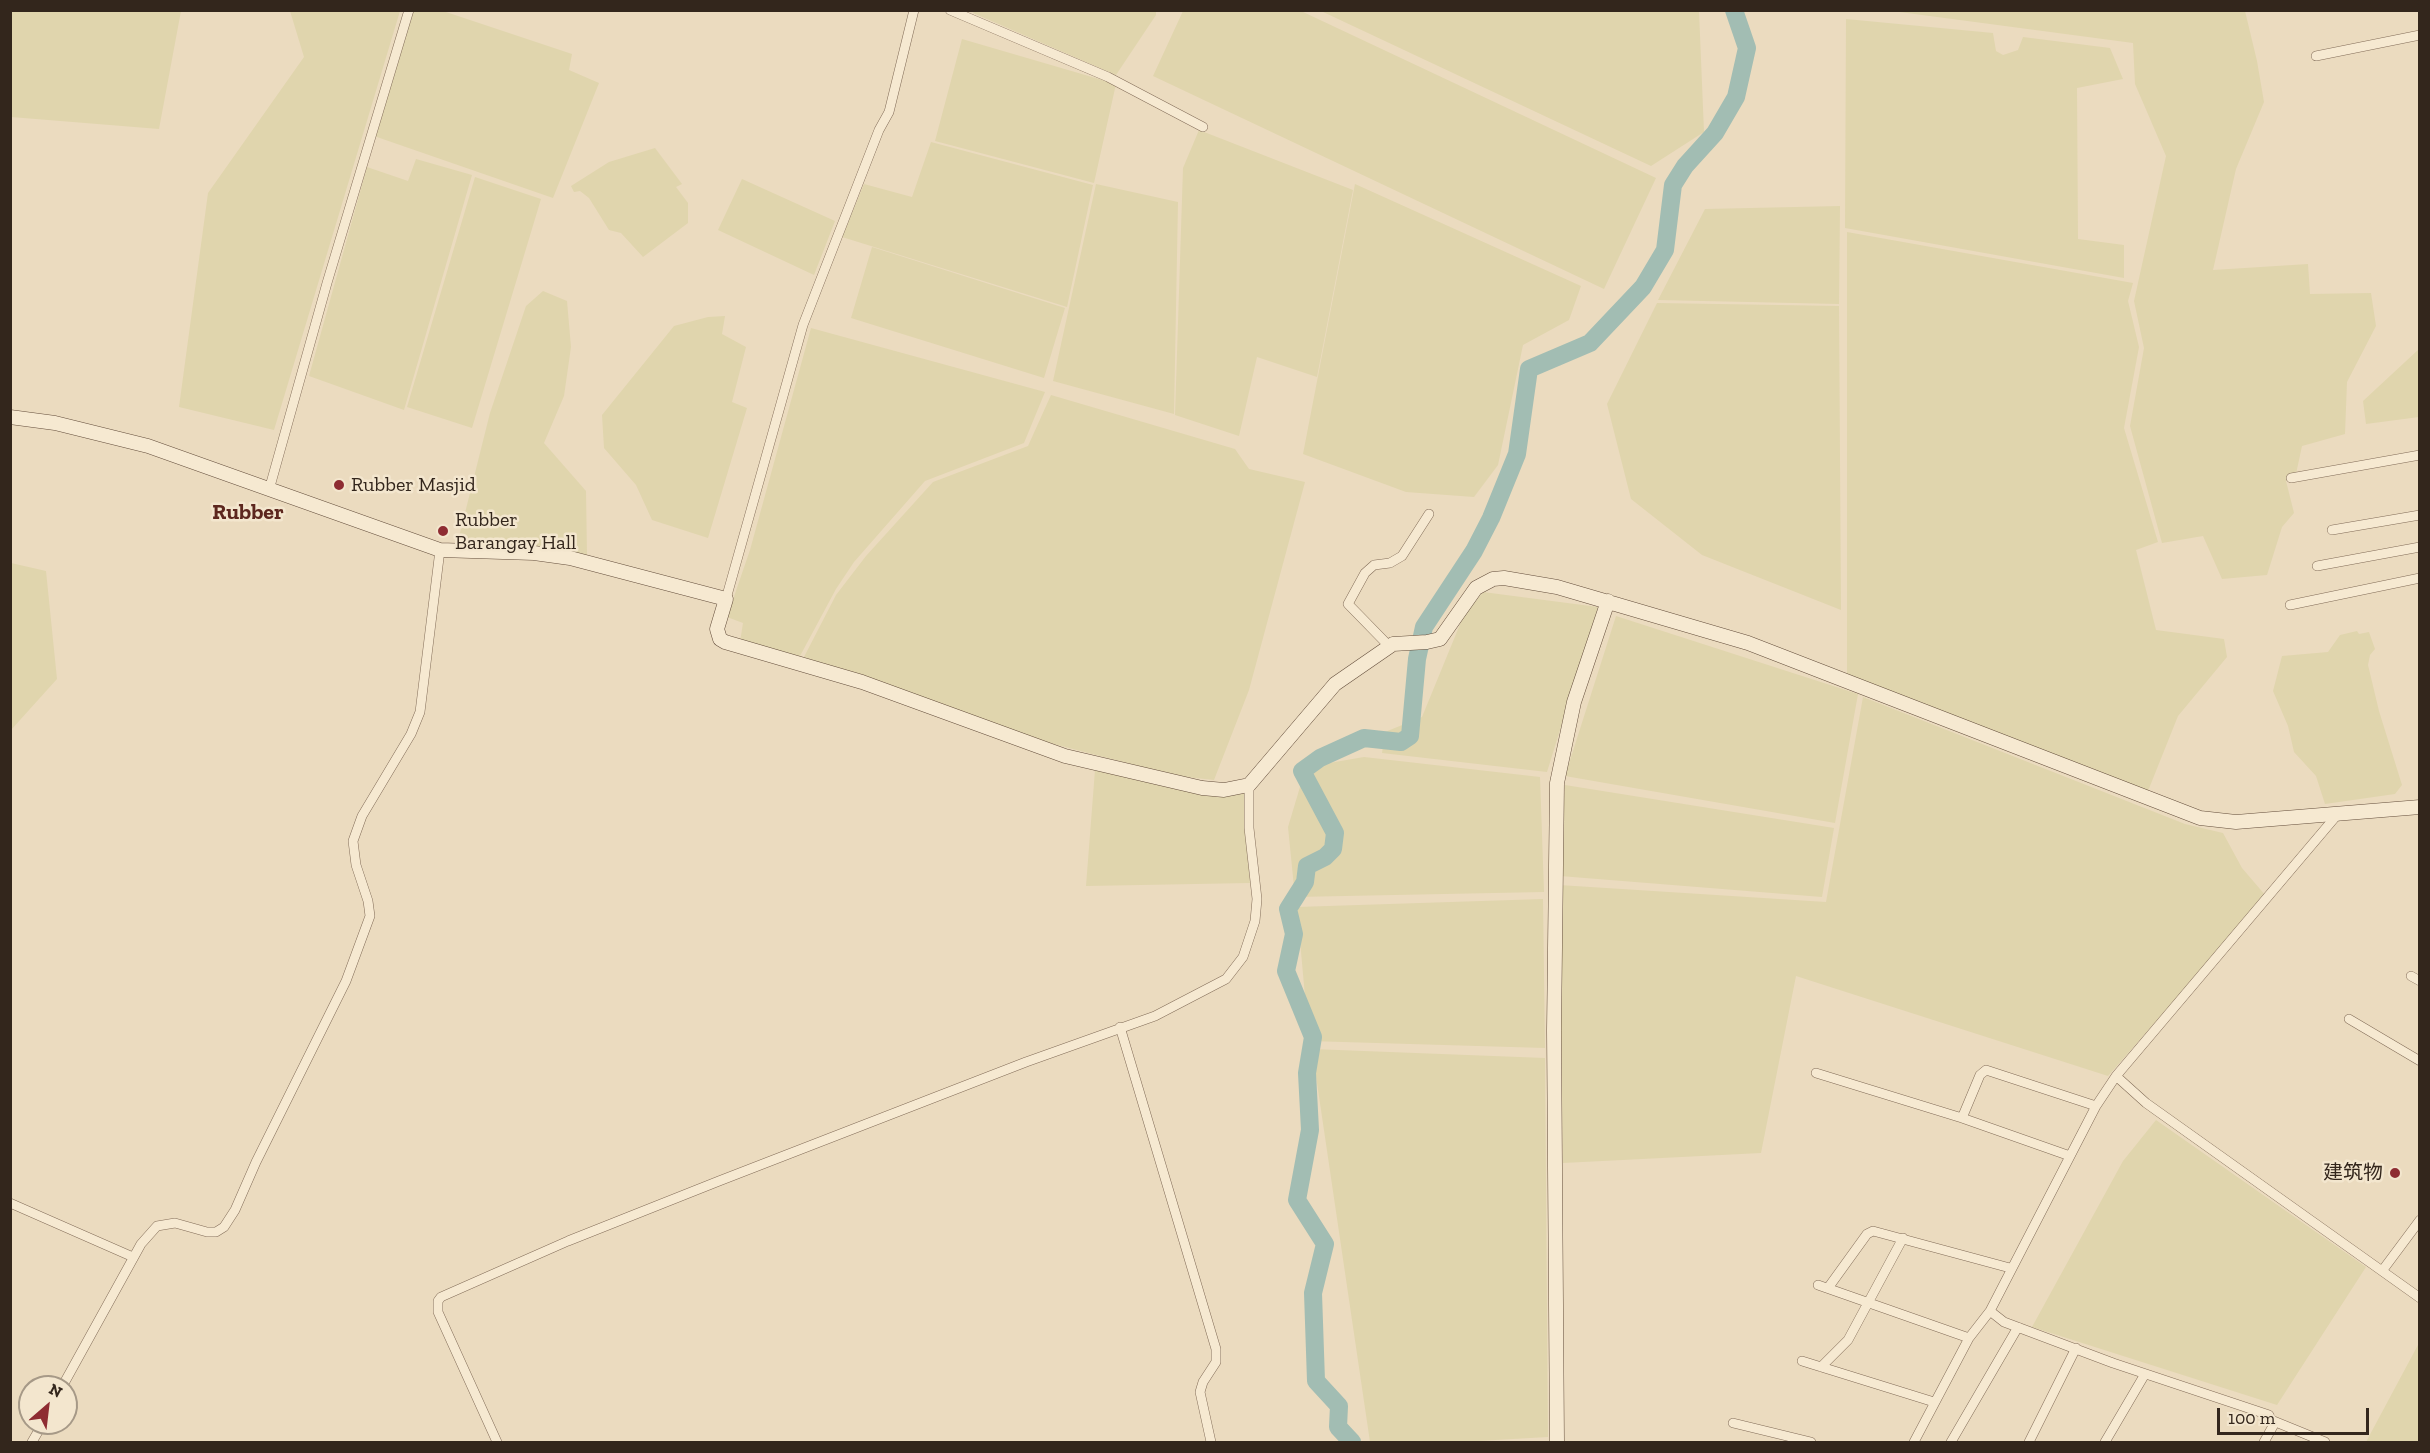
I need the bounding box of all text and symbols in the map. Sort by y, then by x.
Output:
place label: Rubber Masjid [351,473,476,497]
marker: Rubber Masjid [332,478,346,492]
district label: Rubber [212,500,284,526]
place label: Rubber Barangay Hall [455,508,576,555]
marker: Rubber Barangay Hall [436,524,450,538]
place label: 建筑物 [2323,1161,2383,1185]
marker: 建筑物 [2388,1166,2402,1180]
north arrow [18,1375,78,1435]
text: N [46,1379,66,1402]
scale bar [2220,1396,2372,1434]
text: 100 m [2228,1407,2275,1429]

